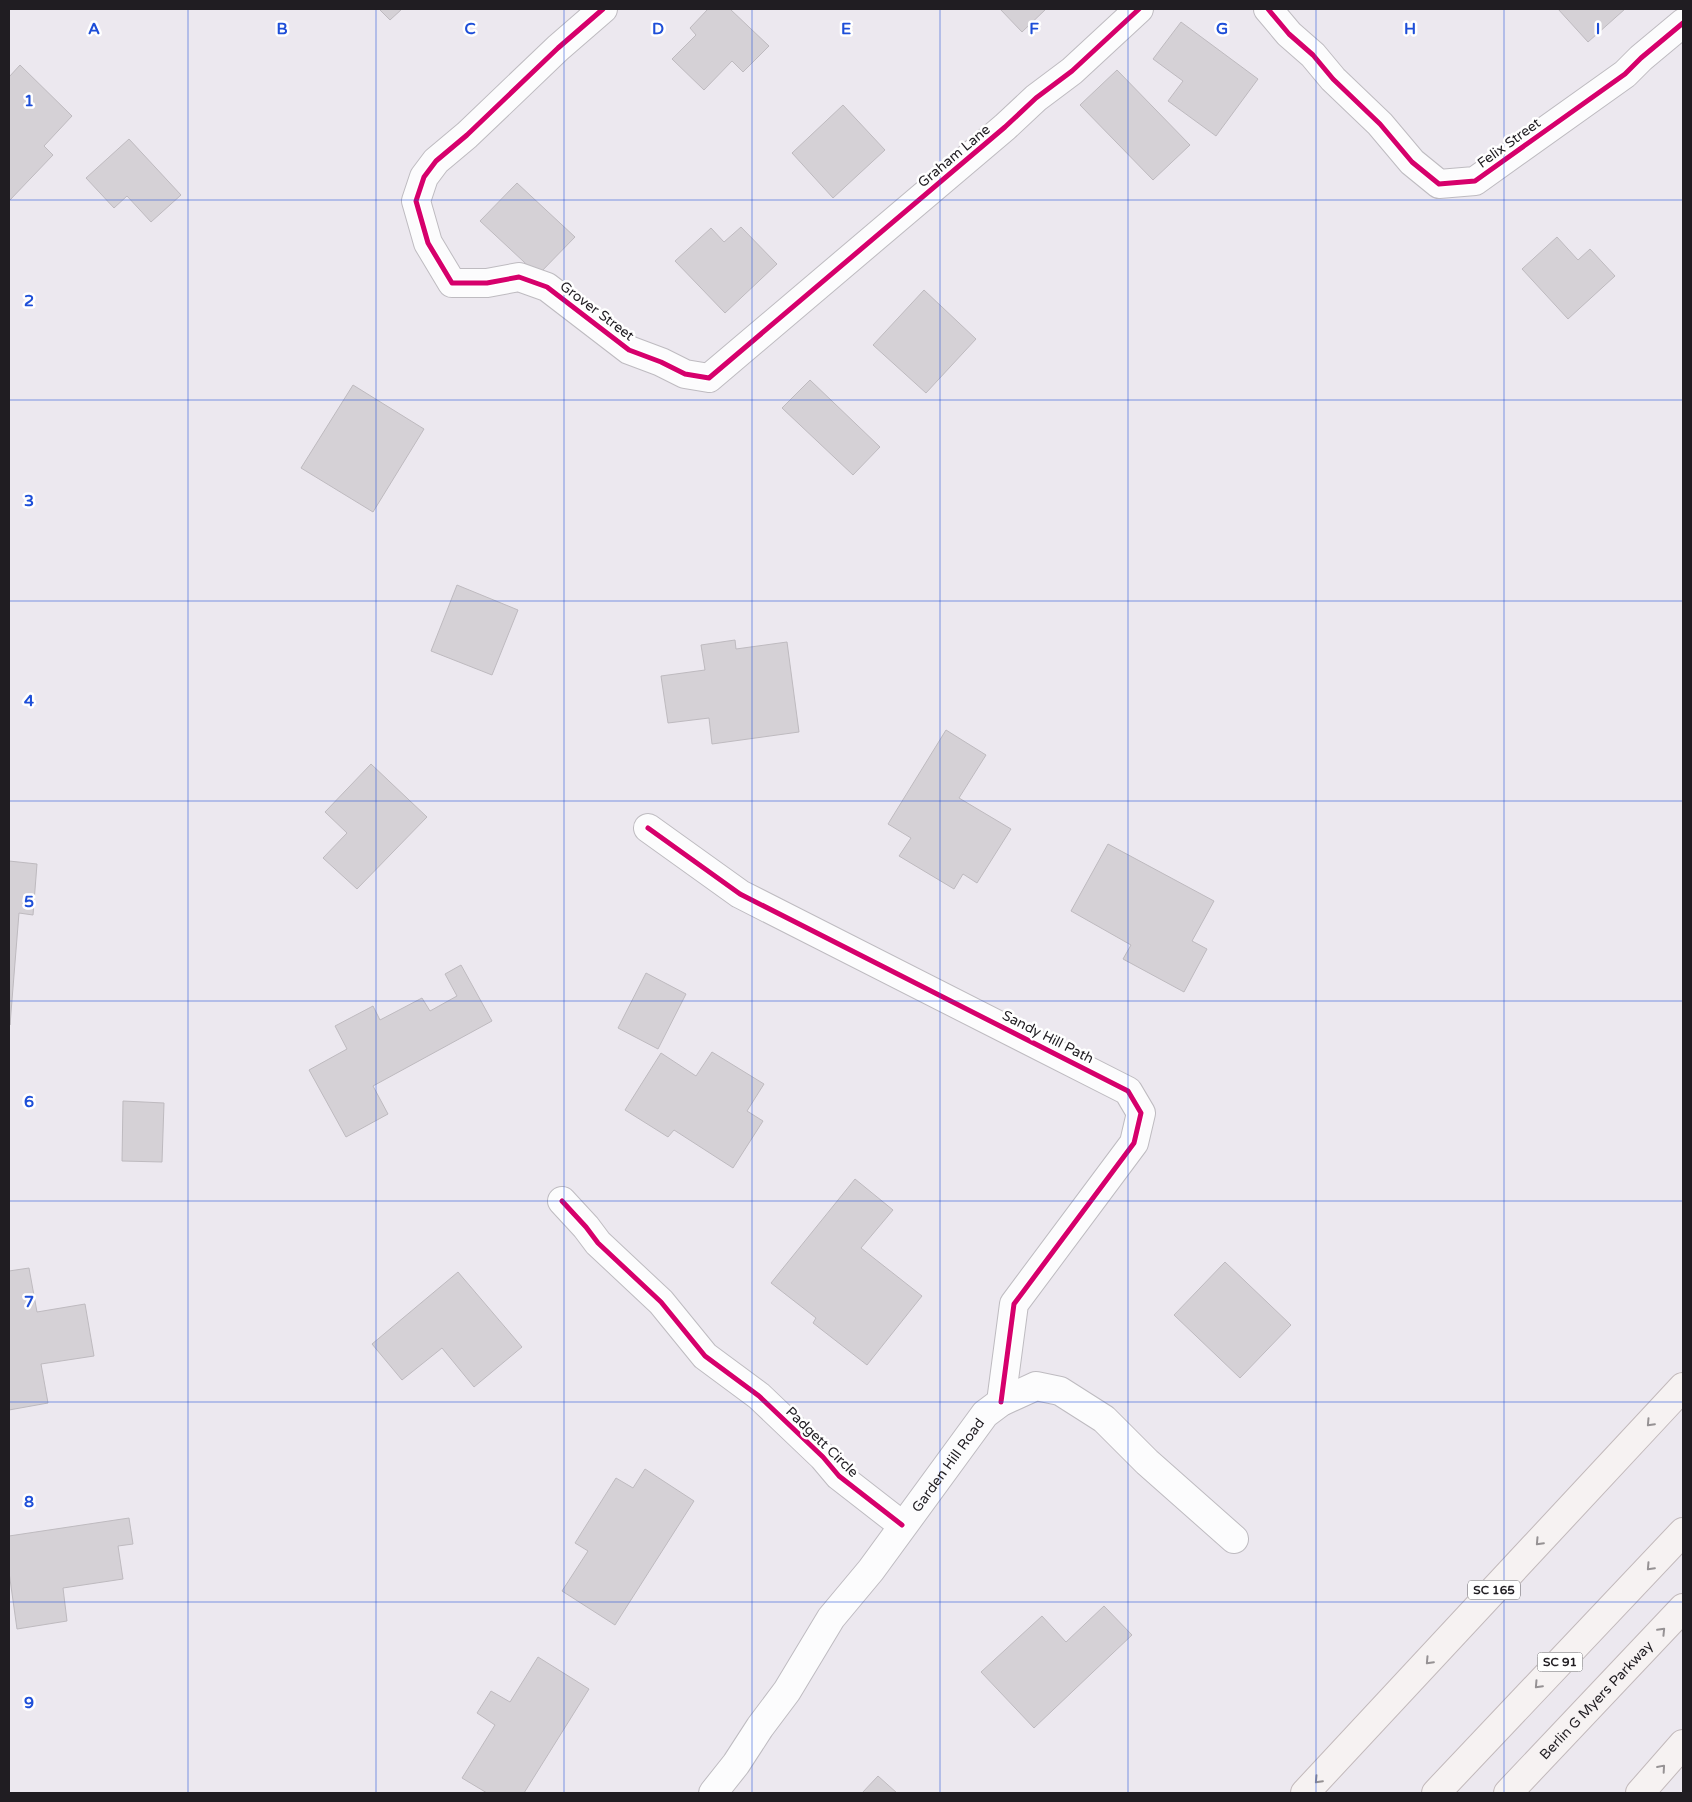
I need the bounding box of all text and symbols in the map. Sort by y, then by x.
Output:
text: A [88,19,100,39]
text: B [276,19,288,39]
text: C [464,19,476,39]
text: D [652,19,664,39]
text: E [841,19,851,39]
text: F [1029,19,1039,39]
text: G [1216,19,1228,39]
text: H [1404,19,1416,39]
text: I [1596,19,1600,39]
text: 1 [24,91,34,111]
street label: Felix Street [1474,114,1544,172]
street label: Graham Lane [914,121,994,191]
street label: Grover Street [557,278,638,345]
text: 2 [24,291,34,311]
text: 3 [24,491,34,511]
text: 4 [24,691,34,711]
text: 5 [24,892,34,912]
street label: Sandy Hill Path [1000,1007,1096,1067]
text: 6 [24,1092,34,1112]
text: 7 [24,1292,34,1312]
street label: Padgett Circle [782,1403,862,1481]
street label: Garden Hill Road [908,1415,988,1515]
one-way arrow [1647,1417,1656,1426]
text: 8 [24,1492,34,1512]
one-way arrow [1536,1536,1545,1545]
one-way arrow [1647,1561,1656,1570]
road number: SC 165 [1468,1580,1520,1600]
one-way arrow [1656,1627,1665,1636]
street label: Berlin G Myers Parkway [1536,1637,1656,1763]
road number: SC 91 [1538,1652,1582,1671]
one-way arrow [1426,1655,1435,1664]
one-way arrow [1535,1680,1544,1689]
text: 9 [24,1693,34,1713]
one-way arrow [1656,1765,1665,1774]
one-way arrow [1315,1774,1324,1783]

